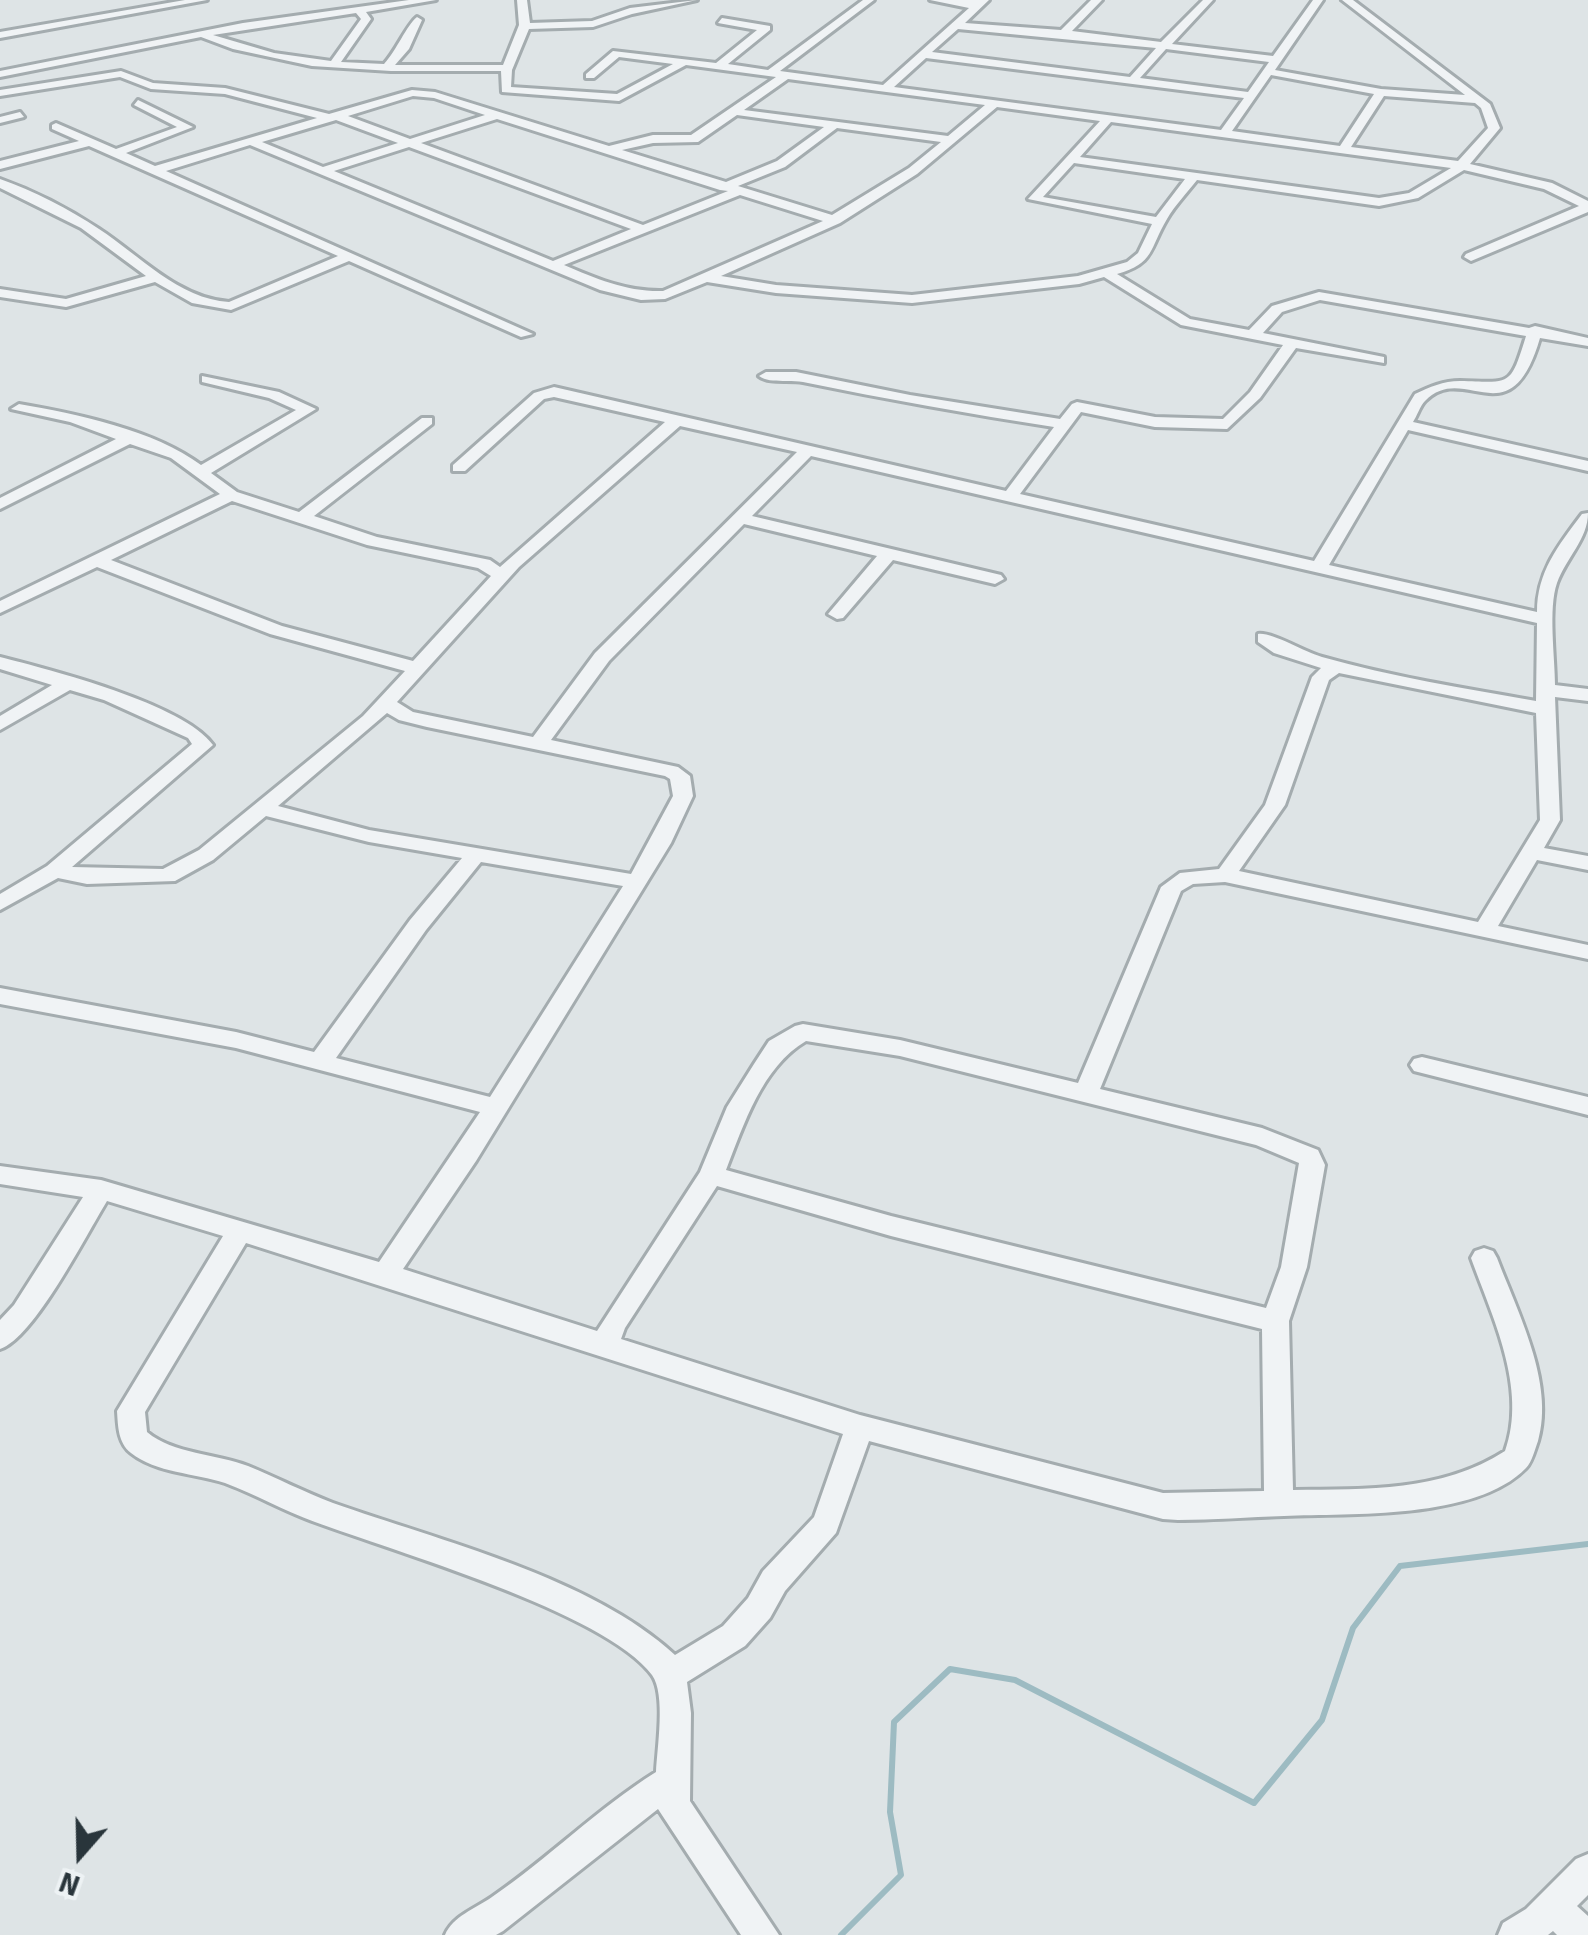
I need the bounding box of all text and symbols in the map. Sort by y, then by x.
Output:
north arrow [30,1805,130,1905]
text: N [55,1864,85,1903]

